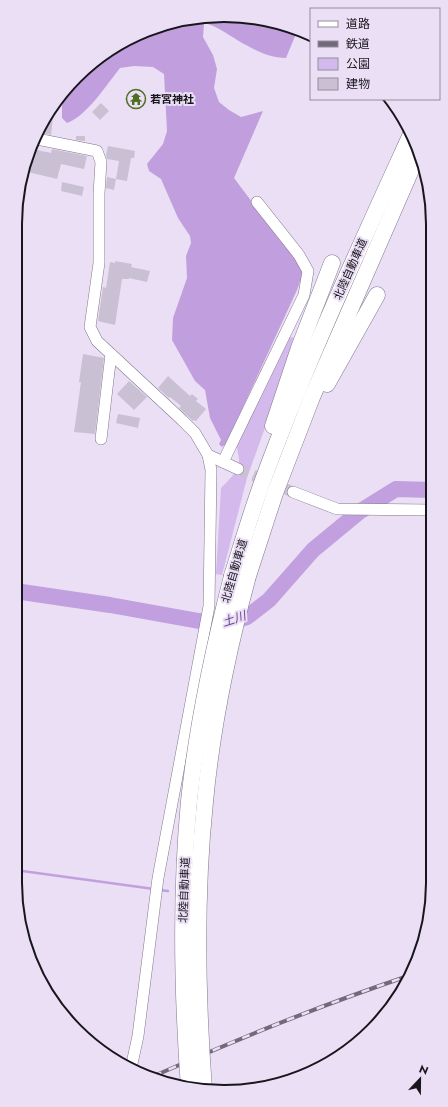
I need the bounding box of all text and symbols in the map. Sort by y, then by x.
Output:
legend [310,8,440,100]
text: 道路 [346,15,370,33]
text: 鉄道 [346,35,370,53]
text: 公園 [346,55,370,73]
text: 建物 [346,75,370,93]
temple icon: 若宮神社 [125,88,147,110]
place label: 若宮神社 [150,91,194,107]
street label: 北陸自動車道 [329,236,371,302]
street label: 北陸自動車道 [217,537,251,605]
water label: 土川 [220,606,250,631]
street label: 北陸自動車道 [175,857,193,923]
north arrow [400,1059,440,1099]
text: N [417,1061,431,1079]

